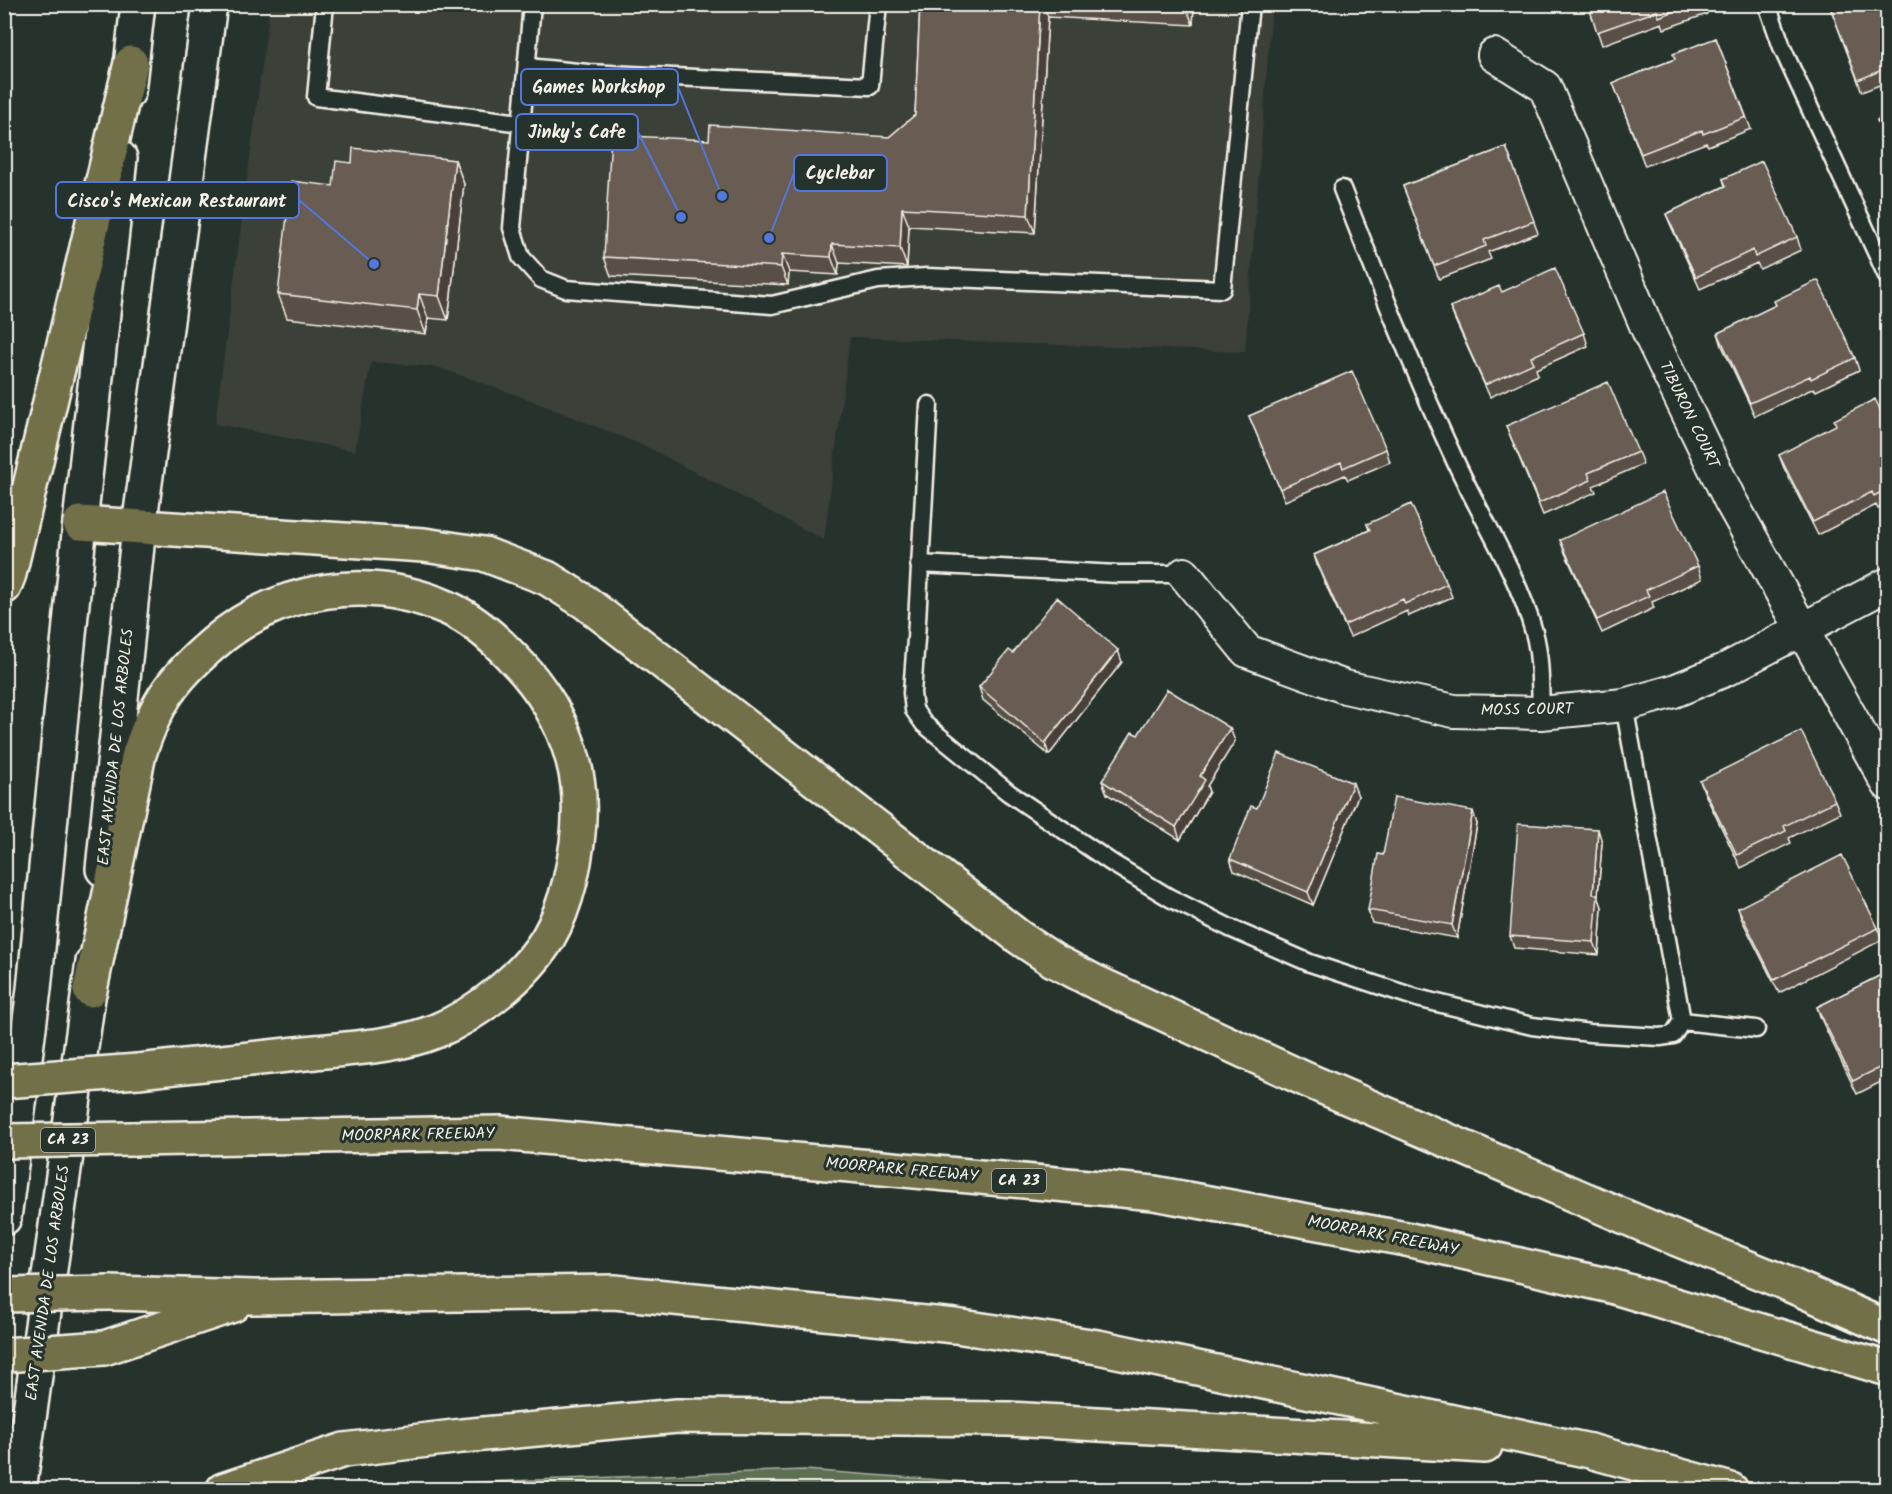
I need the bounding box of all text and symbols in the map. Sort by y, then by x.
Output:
callout: Games Workshop [521,69,678,105]
text: Games Workshop [533,74,666,103]
callout: Jinky's Cafe [516,114,638,150]
text: Jinky's Cafe [528,119,626,148]
callout: Cyclebar [794,155,887,191]
text: Cyclebar [806,160,876,189]
callout: Cisco's Mexican Restaurant [56,182,299,218]
text: Cisco's Mexican Restaurant [68,188,287,217]
street label: TIBURON COURT [1652,357,1726,474]
street label: EAST AVENIDA DE LOS ARBOLES [91,627,141,866]
street label: MOSS COURT [1480,697,1575,723]
street label: MOORPARK FREEWAY [341,1121,496,1149]
road number: CA 23 [41,1128,95,1152]
street label: MOORPARK FREEWAY [825,1151,980,1189]
street label: EAST AVENIDA DE LOS ARBOLES [19,1163,77,1402]
road number: CA 23 [992,1169,1046,1193]
street label: MOORPARK FREEWAY [1305,1209,1461,1263]

